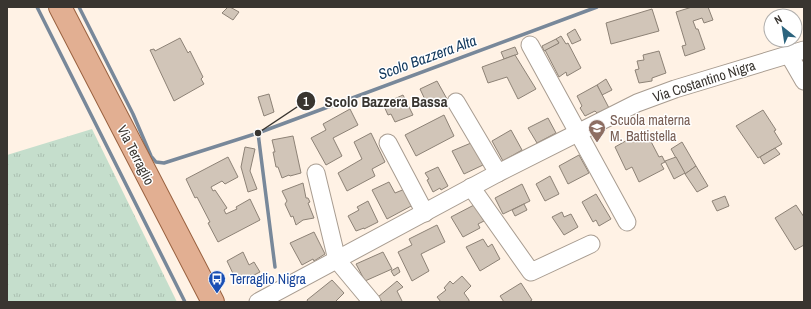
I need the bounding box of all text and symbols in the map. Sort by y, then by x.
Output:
north arrow [763,8,803,48]
text: N [772,12,784,27]
water label: Scolo Bazzera Alta [375,29,479,84]
street label: Via Costantino Nigra [650,56,758,106]
callout: Scolo Bazzera Bassa [296,88,455,115]
text: Scolo Bazzera Bassa [324,91,448,112]
text: 1 [303,94,309,110]
place label: Scuola materna M. Battistella [610,111,691,145]
school or university icon: Scuola materna M. Battistella [587,118,607,143]
street label: Via Terraglio [113,122,159,188]
bus stop icon: Terraglio Nigra [207,269,227,294]
place label: Terraglio Nigra [230,270,307,288]

